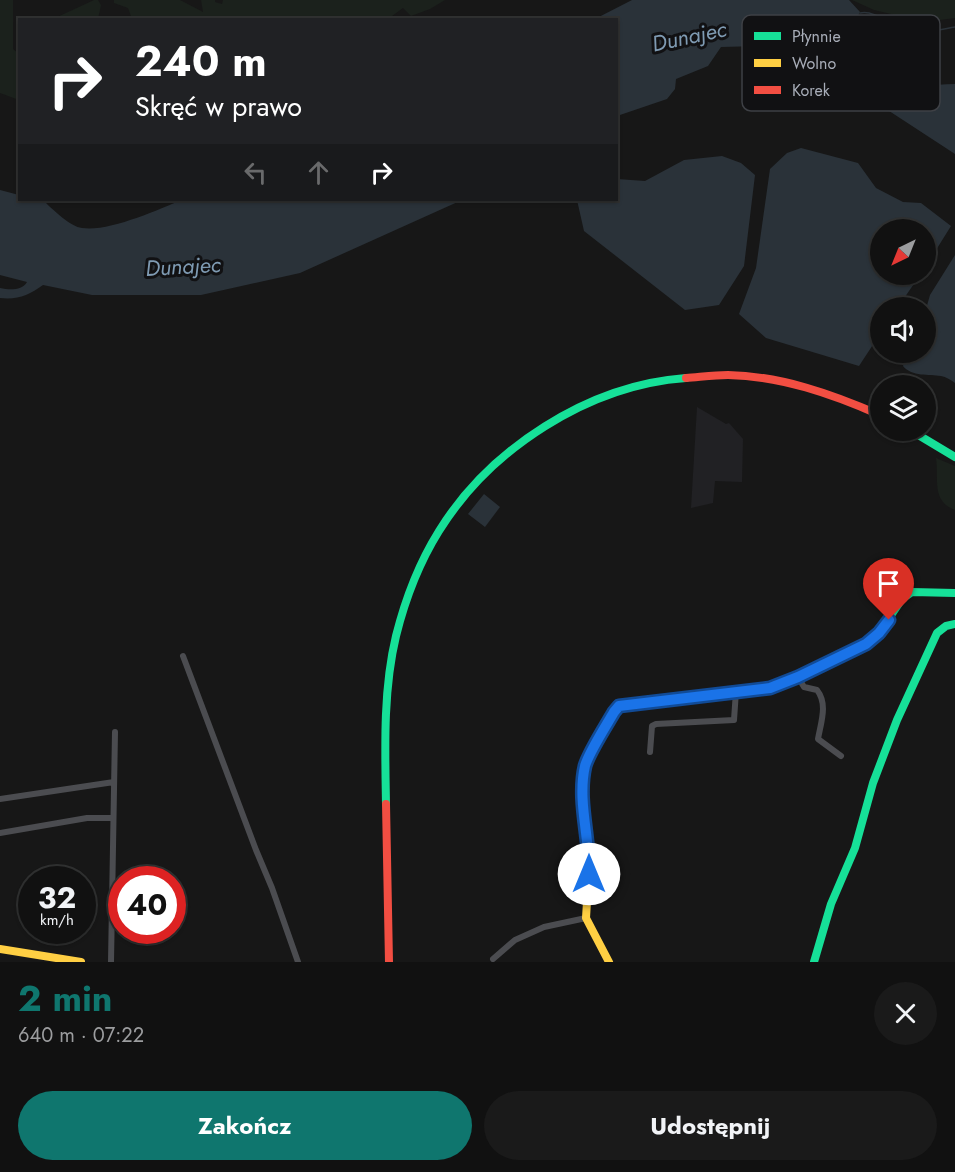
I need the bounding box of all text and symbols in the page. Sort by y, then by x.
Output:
water label: Dunajec [649,12,730,60]
legend [742,15,940,111]
text: Płynnie [792,25,841,48]
text: 240 m [135,31,267,92]
icon: right [36,42,114,120]
text: Wolno [792,52,836,75]
text: Korek [792,79,831,102]
text: Skręć w prawo [135,87,302,126]
icon: left [239,156,272,189]
icon: ahead [302,156,335,189]
icon: right [365,156,398,189]
north arrow [870,219,936,285]
map controls [870,219,936,441]
water label: Dunajec [144,248,222,284]
button: sound [870,297,936,363]
button: layers [870,375,936,441]
pin [863,558,914,620]
icon: arrive [872,567,905,600]
position arrow [557,842,621,906]
speed limit sign: 40 [108,866,186,944]
text: 32 [38,876,76,919]
text: km/h [40,909,74,931]
text: 2 min [18,972,113,1024]
button: close [874,982,937,1045]
text: 640 m · 07:22 [18,1021,144,1050]
button: Zakończ [18,1091,472,1160]
button: Udostępnij [484,1091,937,1160]

